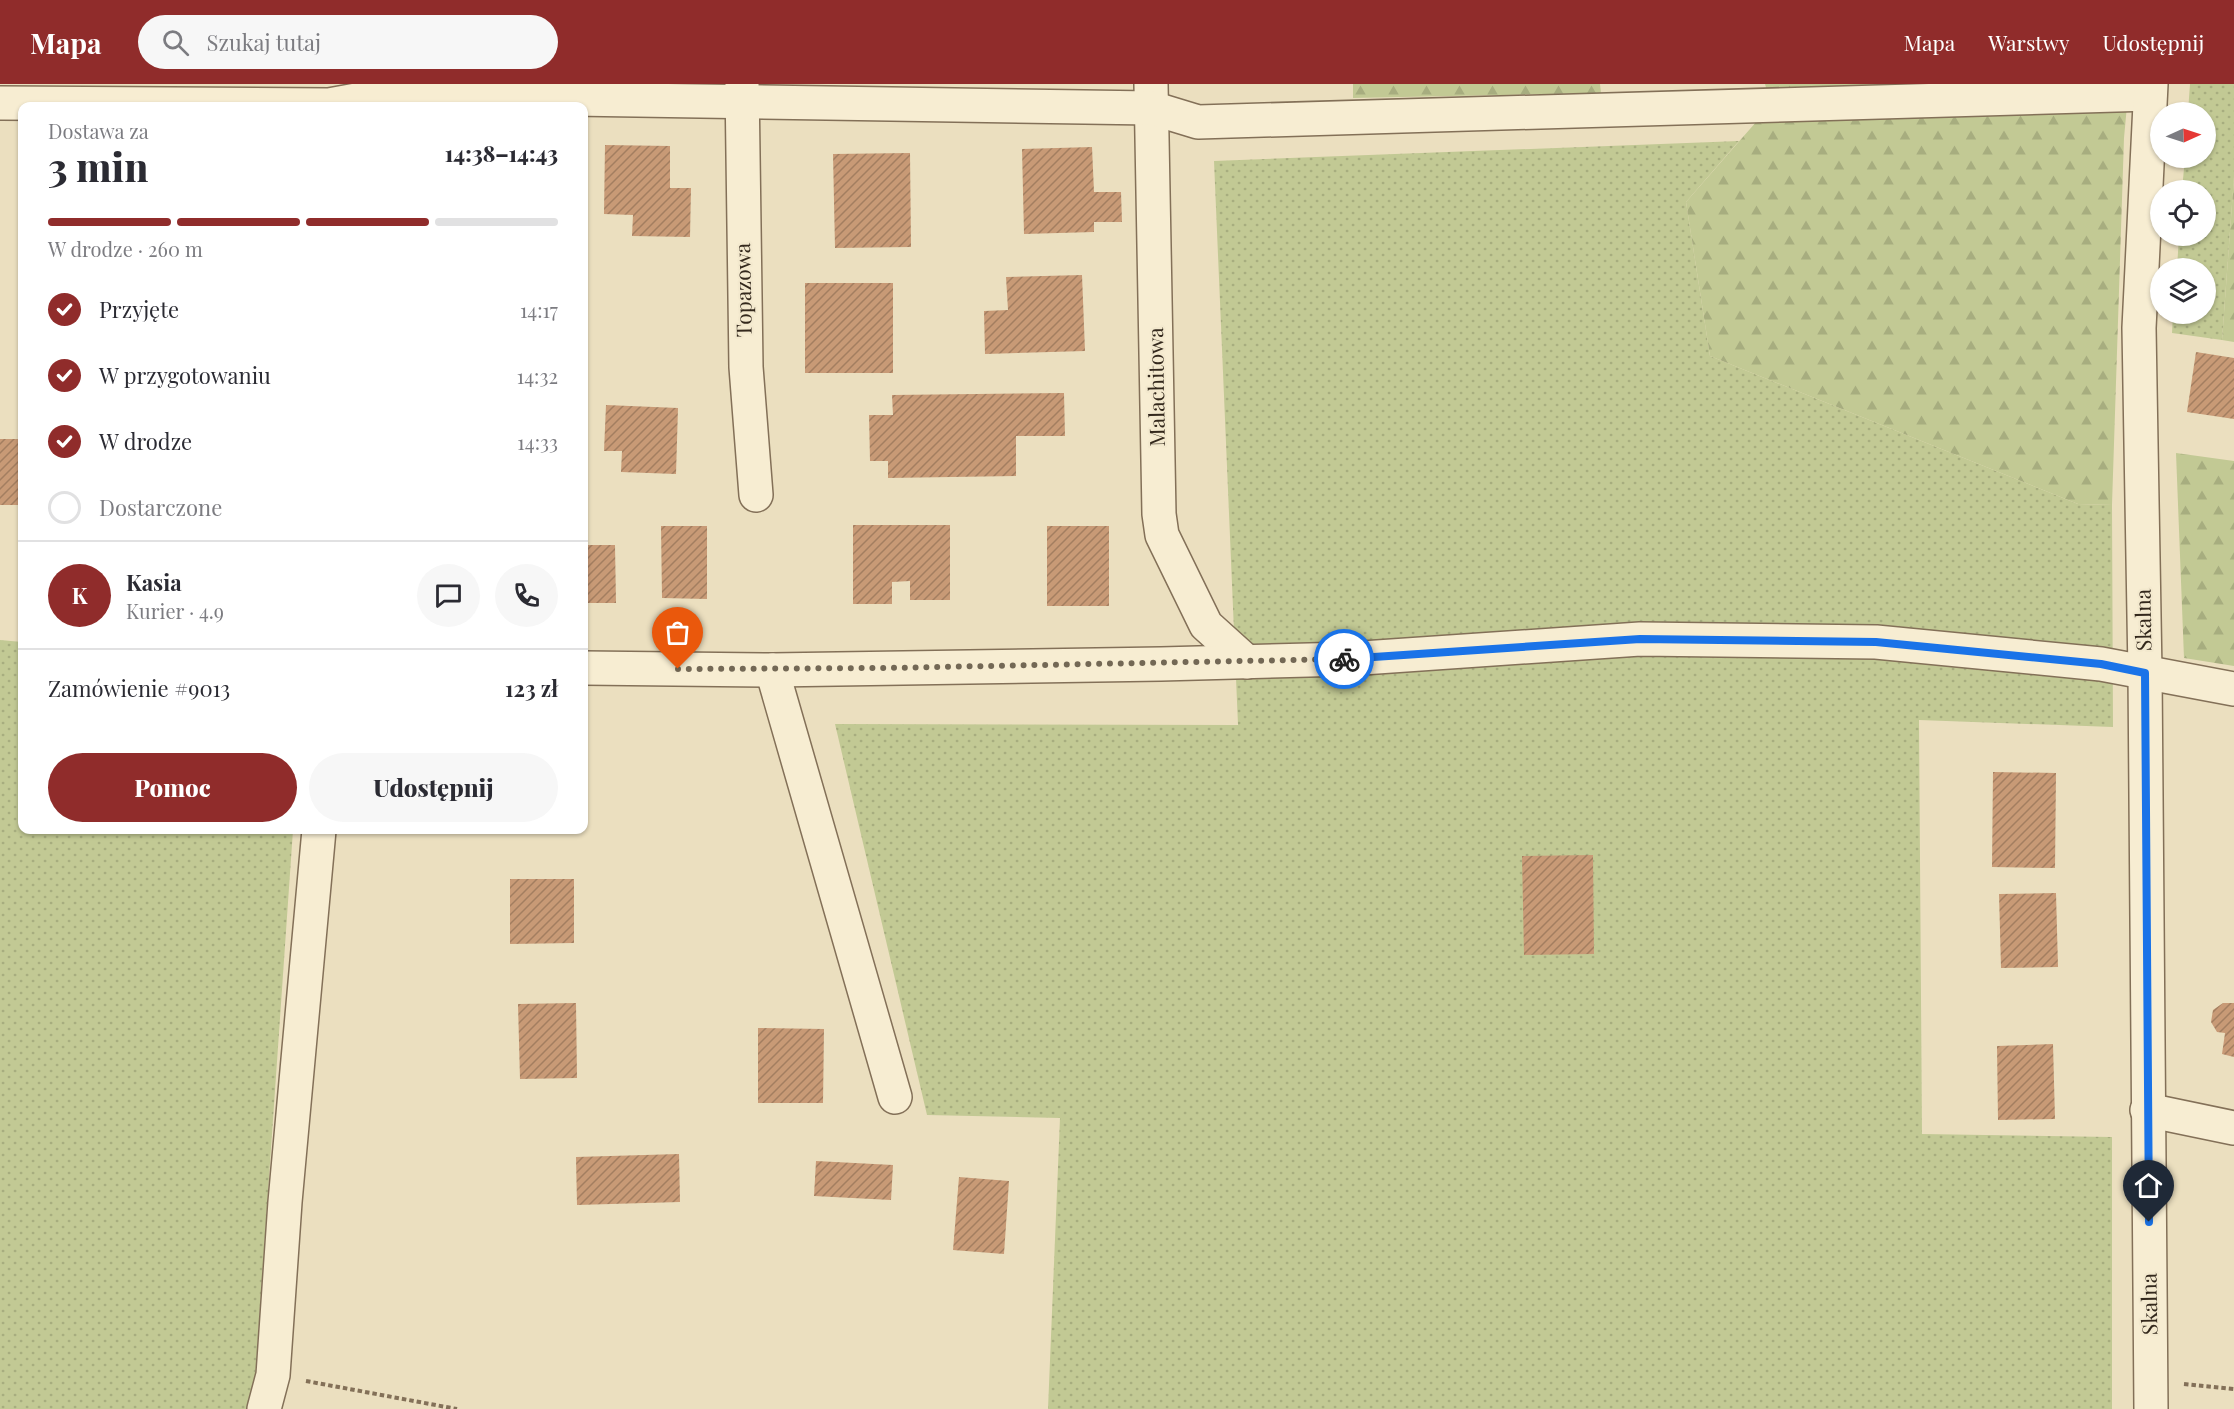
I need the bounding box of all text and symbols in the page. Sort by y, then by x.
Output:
search box [138,15,558,69]
text: Mapa [30,24,102,61]
icon: search [159,26,192,59]
text: Szukaj tutaj [207,27,321,57]
text: Mapa [1904,28,1955,56]
text: Warstwy [1988,28,2070,56]
text: Udostępnij [2103,28,2204,56]
north arrow [2150,102,2216,168]
map controls [2150,102,2216,324]
text: Dostawa za [48,117,149,144]
text: 14:38–14:43 [445,138,558,168]
text: 3 min [48,140,148,192]
button: locate [2150,180,2216,246]
text: W drodze · 260 m [48,235,203,262]
street label: Topazowa [727,242,757,337]
button: layers [2150,258,2216,324]
icon: check [48,293,81,326]
text: Przyjęte [99,294,179,324]
text: 14:17 [520,296,558,323]
street label: Malachitowa [1140,327,1170,447]
icon: check [48,359,81,392]
text: W przygotowaniu [99,360,271,390]
text: 14:32 [517,362,558,389]
icon: check [48,425,81,458]
text: W drodze [99,426,192,456]
text: 14:33 [517,428,558,455]
text: Dostarczone [99,492,222,522]
button: chat [417,564,480,627]
button: phone [495,564,558,627]
text: Kasia [126,567,182,597]
text: K [72,580,87,610]
street label: Skalna [2127,588,2157,651]
text: Kurier · 4.9 [126,597,224,624]
pin [652,607,703,669]
icon: bag [661,616,694,649]
courier [1314,629,1374,689]
icon: bike [1328,643,1361,676]
text: Zamówienie #9013 [48,673,230,703]
text: 123 zł [505,673,558,703]
button: Pomoc [48,753,297,822]
button: Udostępnij [309,753,558,822]
pin [2123,1160,2174,1222]
icon: home [2132,1169,2165,1202]
street label: Skalna [2133,1272,2163,1335]

